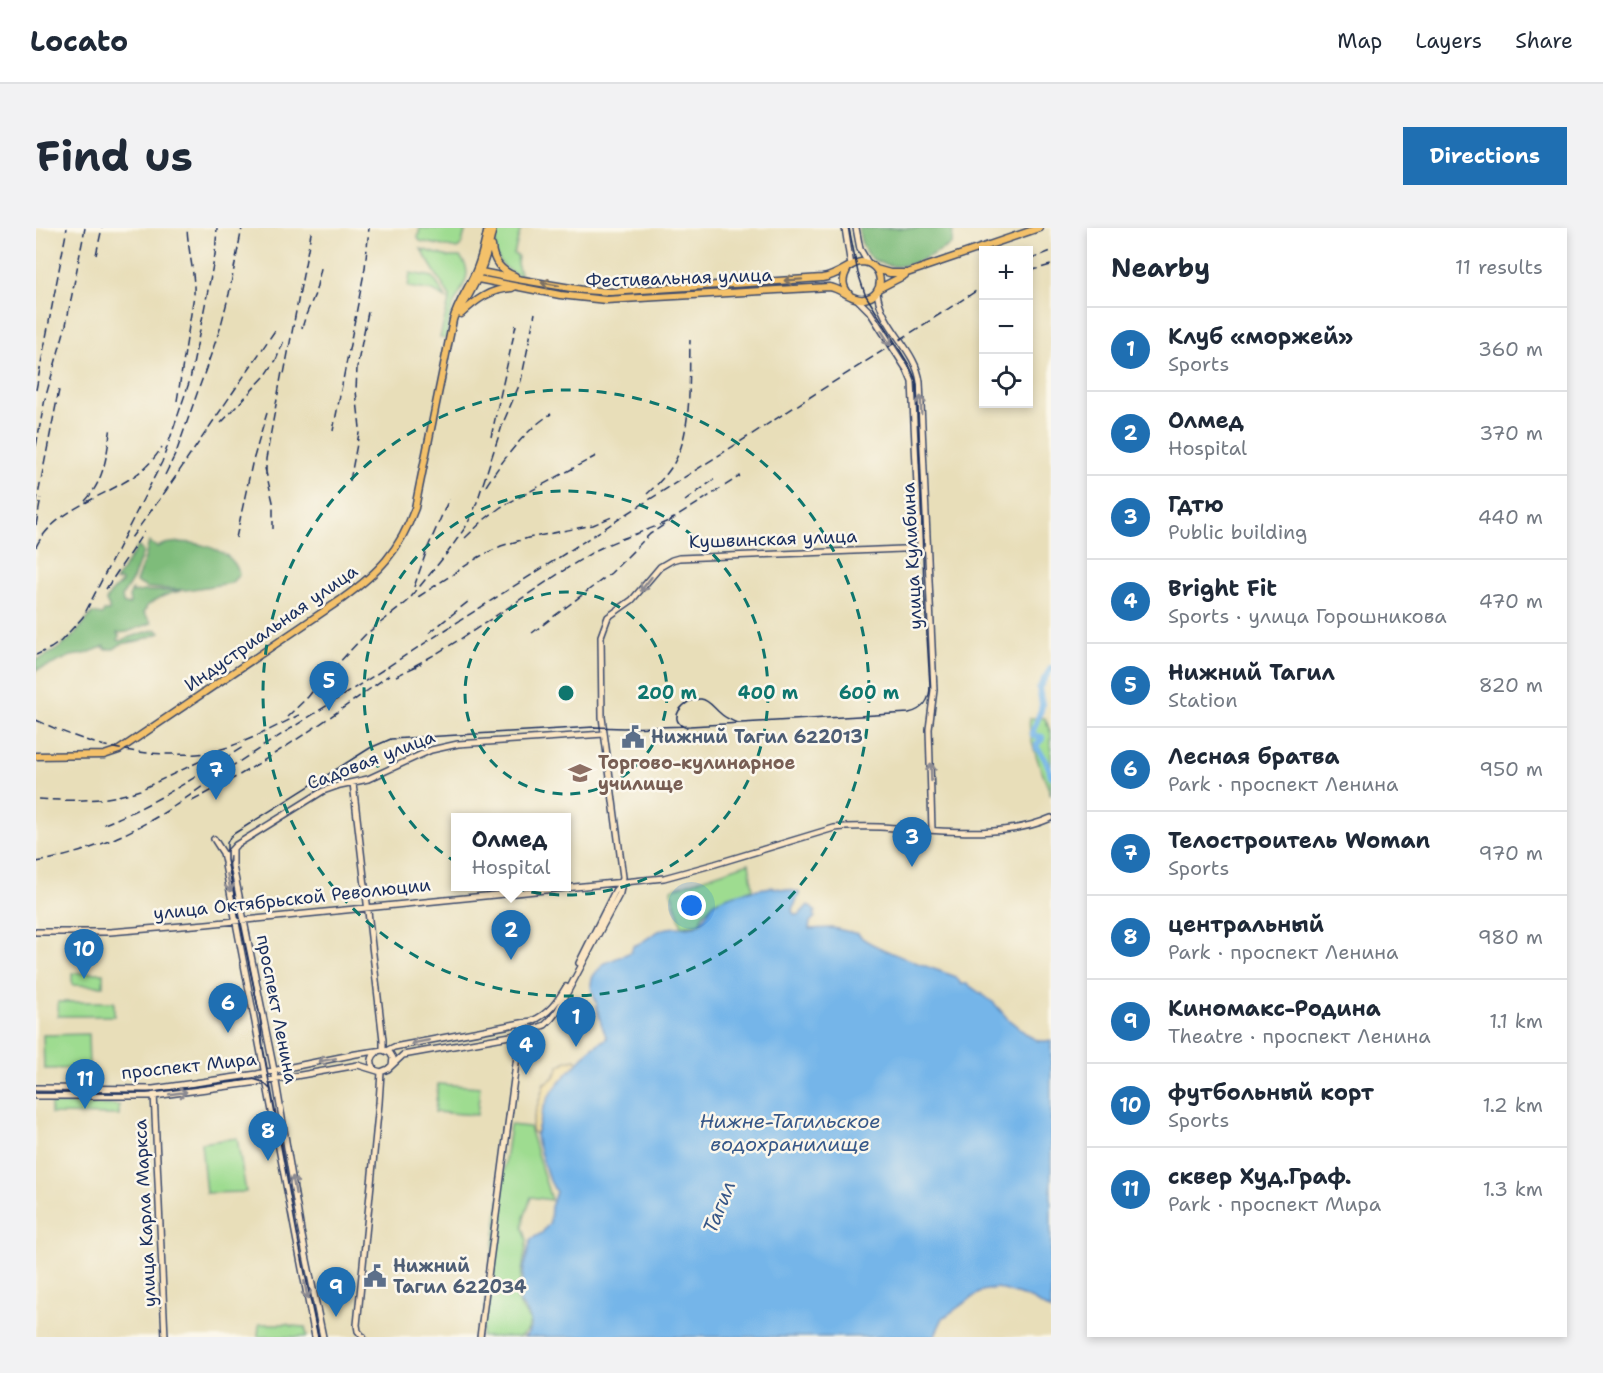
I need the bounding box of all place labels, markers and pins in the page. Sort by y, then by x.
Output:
pin: 5 [310,662,348,711]
centre of rings [556,683,576,703]
public building icon: Нижний Тагил 622013 [620,724,646,750]
place label: Нижний Тагил 622013 [651,725,863,749]
pin: 7 [196,750,236,800]
place label: Торгово-кулинарное училище [598,751,796,796]
school or university icon: Торгово-кулинарное училище [567,760,593,786]
pin: 3 [892,818,932,867]
pin: 2 [492,910,530,960]
pin: 10 [64,930,104,979]
pin: 6 [208,984,248,1033]
pin: 1 [556,998,596,1047]
pin: 4 [506,1026,546,1075]
pin: 11 [65,1060,104,1109]
pin: 8 [248,1112,288,1161]
place label: Нижний Тагил 622034 [393,1254,527,1299]
public building icon: Нижний Тагил 622034 [362,1263,388,1289]
pin: 9 [316,1268,356,1317]

